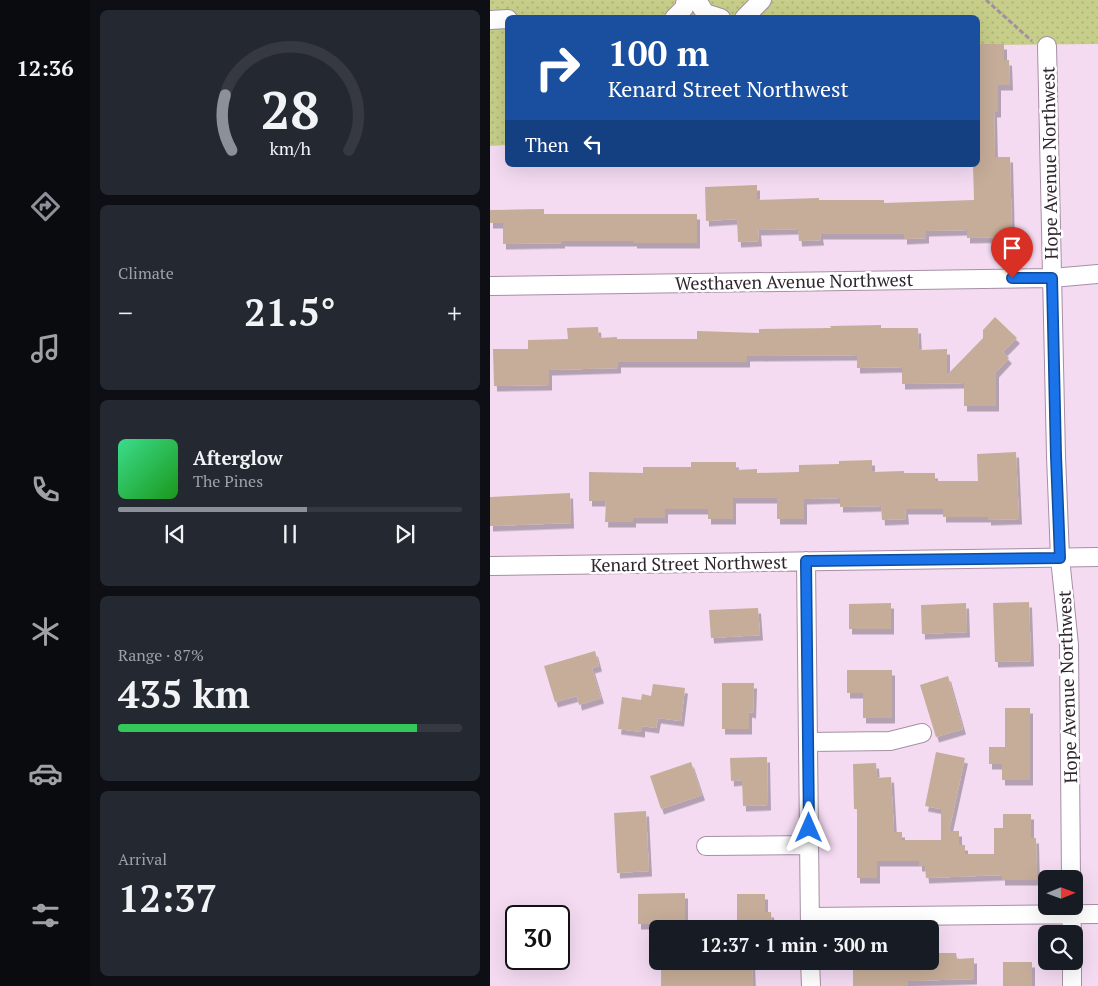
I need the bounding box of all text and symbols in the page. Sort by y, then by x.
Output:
text: 100 m [608,30,709,76]
icon: right [525,35,590,100]
text: 12:36 [16,53,74,82]
street label: Hope Avenue Northwest [1035,66,1063,260]
text: Kenard Street Northwest [608,74,849,103]
text: 28 [261,75,319,144]
icon: left [579,130,607,158]
text: Then [525,132,569,157]
text: km/h [269,136,311,160]
icon: directions [28,189,63,224]
pin [991,227,1033,278]
icon: arrive [998,234,1026,262]
text: Climate [118,262,174,284]
street label: Westhaven Avenue Northwest [675,267,914,295]
text: 21.5° [244,287,336,337]
text: − [118,294,133,331]
text: + [447,294,462,331]
icon: music [28,331,63,366]
text: Afterglow [193,445,283,470]
text: The Pines [193,470,263,492]
icon: phone [28,472,63,507]
icon: previous [161,520,189,548]
icon: pause [276,520,304,548]
icon: next [391,520,419,548]
street label: Kenard Street Northwest [590,549,788,577]
street label: Hope Avenue Northwest [1052,590,1082,784]
icon: climate [28,614,63,649]
text: Range · 87% [118,644,204,666]
text: 435 km [118,669,250,719]
icon: car [28,756,63,791]
position arrow [782,801,834,853]
text: Arrival [118,848,167,870]
north arrow [1038,870,1082,915]
map controls [1038,870,1083,970]
text: 12:37 [118,873,217,923]
icon: filters [28,898,63,933]
speed limit sign: 30 [505,905,570,970]
button: search [1038,925,1083,970]
text: 12:37 · 1 min · 300 m [700,932,888,957]

